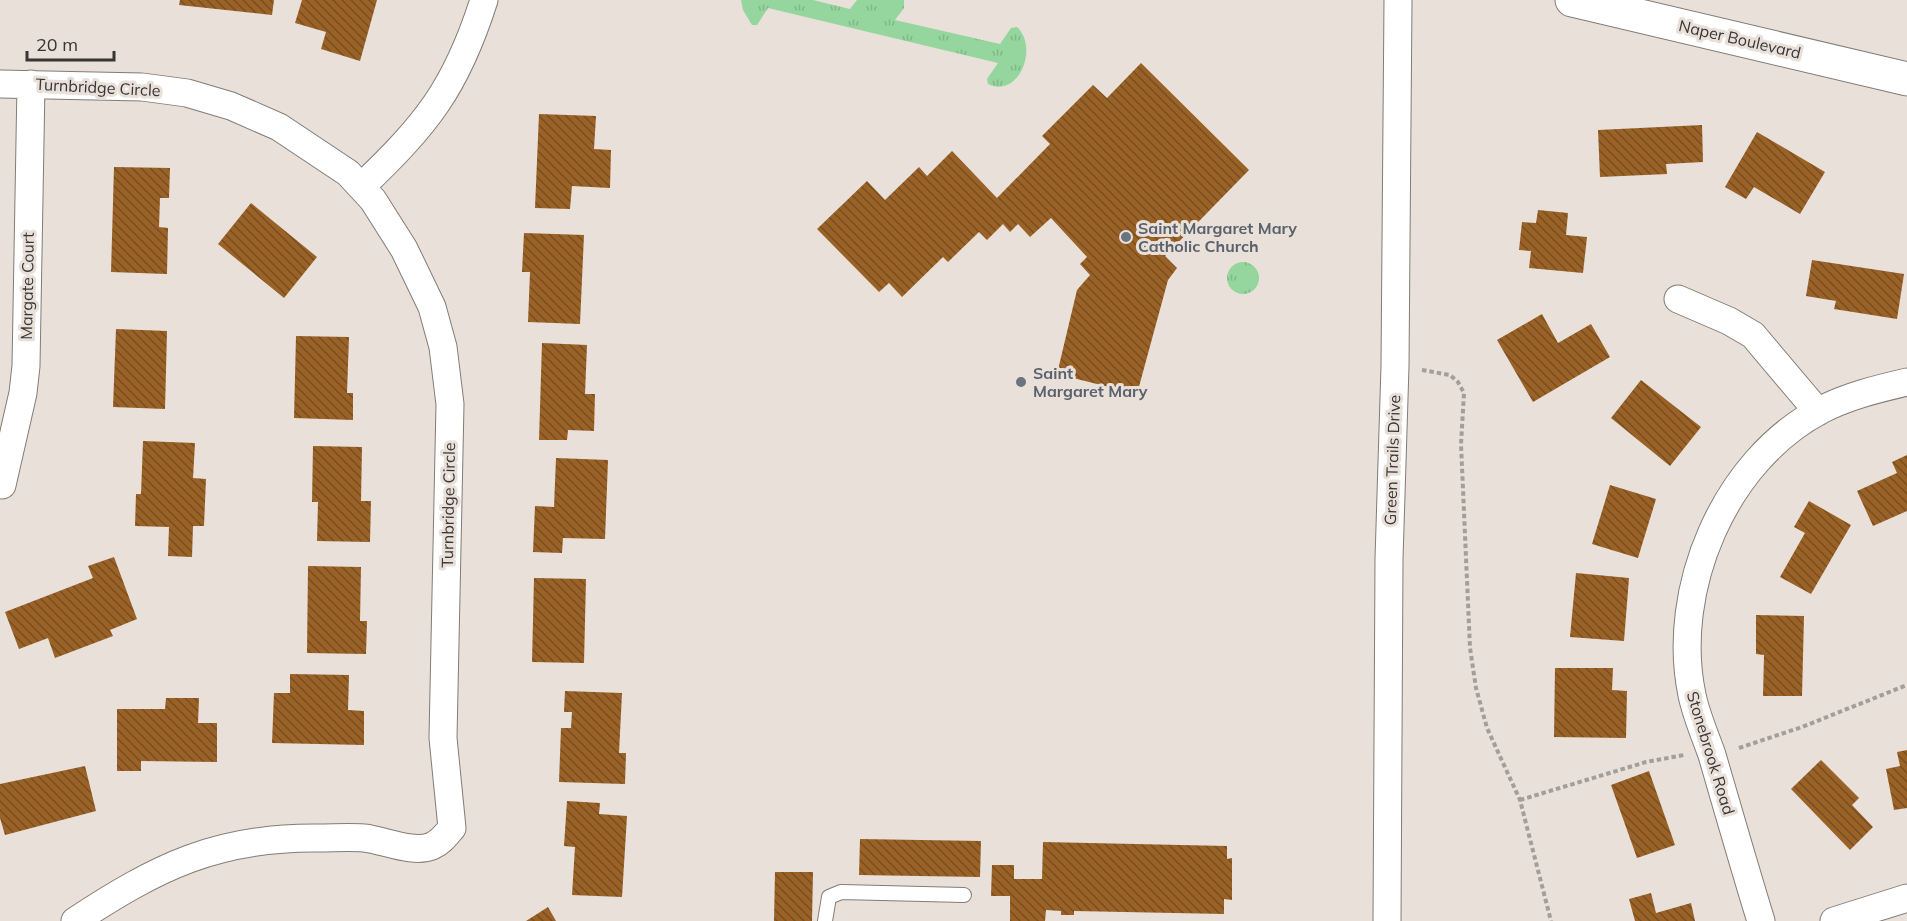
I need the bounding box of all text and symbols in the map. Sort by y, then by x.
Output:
street label: Naper Boulevard [1677,15,1803,63]
scale bar [27,24,114,62]
text: 20 m [36,33,78,56]
street label: Turnbridge Circle [35,74,161,100]
place label: Saint Margaret Mary Catholic Church [1138,218,1297,256]
marker: Saint Margaret Mary Catholic Church [1119,230,1133,244]
street label: Margate Court [16,232,38,340]
place label: Saint Margaret Mary [1033,363,1148,401]
marker: Saint Margaret Mary [1014,375,1028,389]
street label: Green Trails Drive [1380,394,1404,526]
street label: Turnbridge Circle [437,442,459,568]
street label: Stonebrook Road [1683,689,1739,817]

